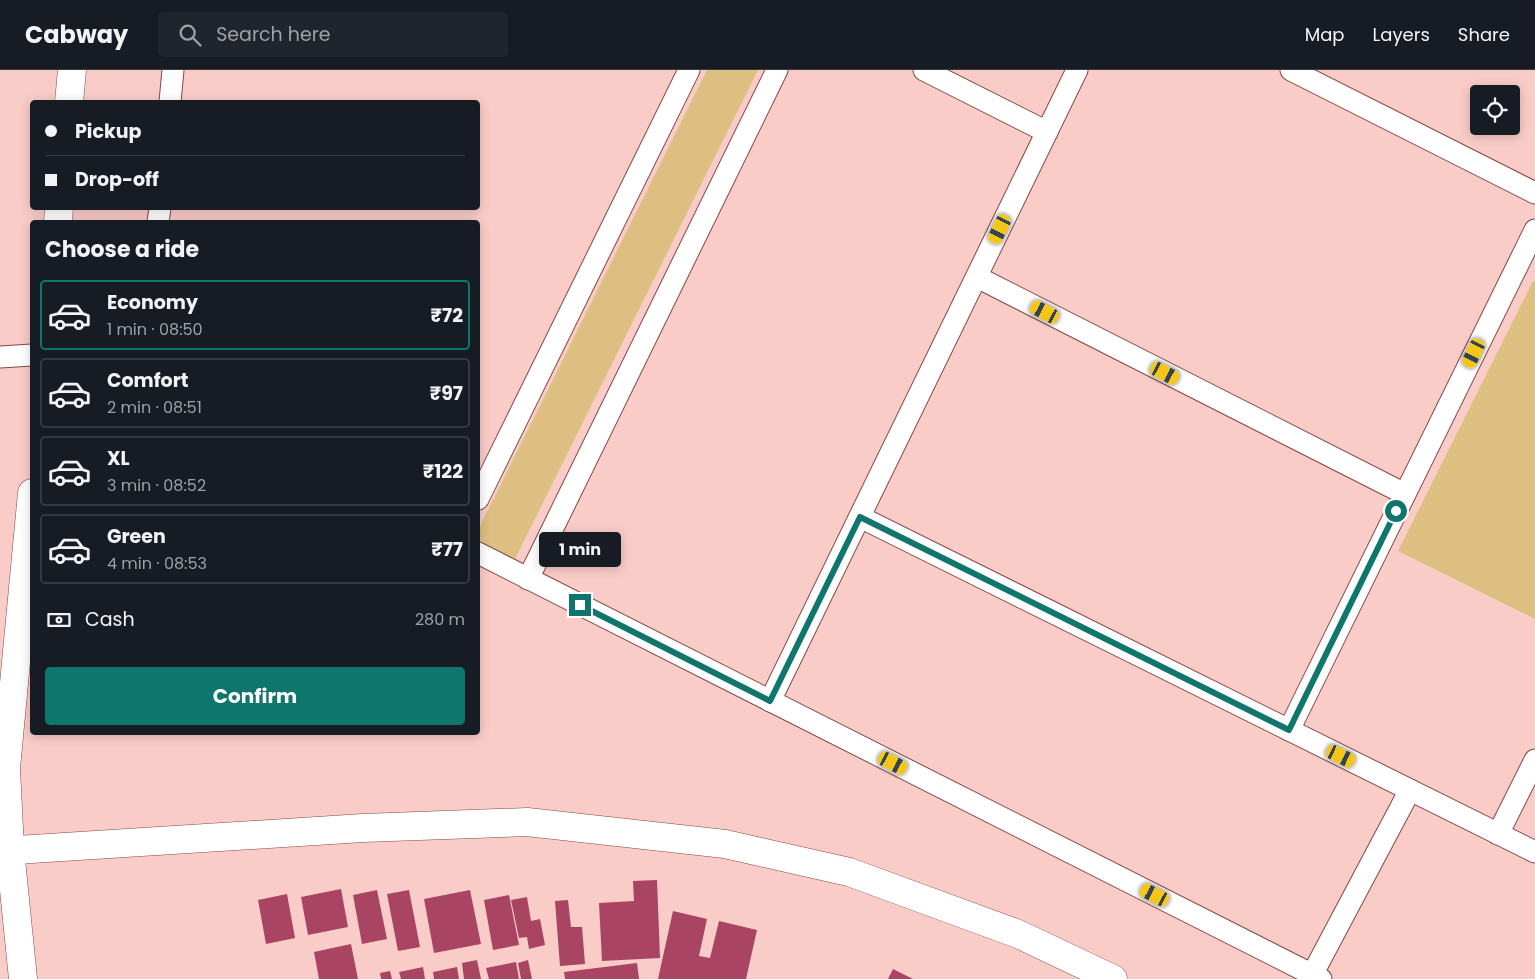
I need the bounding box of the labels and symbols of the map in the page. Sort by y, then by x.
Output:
car [986,212,1013,246]
car [1028,299,1061,325]
car [1460,336,1487,370]
car [1148,360,1181,386]
route start [1385,500,1407,522]
callout: 1 min [539,532,621,568]
route end [569,594,591,616]
car [1324,743,1357,769]
car [876,750,909,776]
car [1138,882,1171,908]

